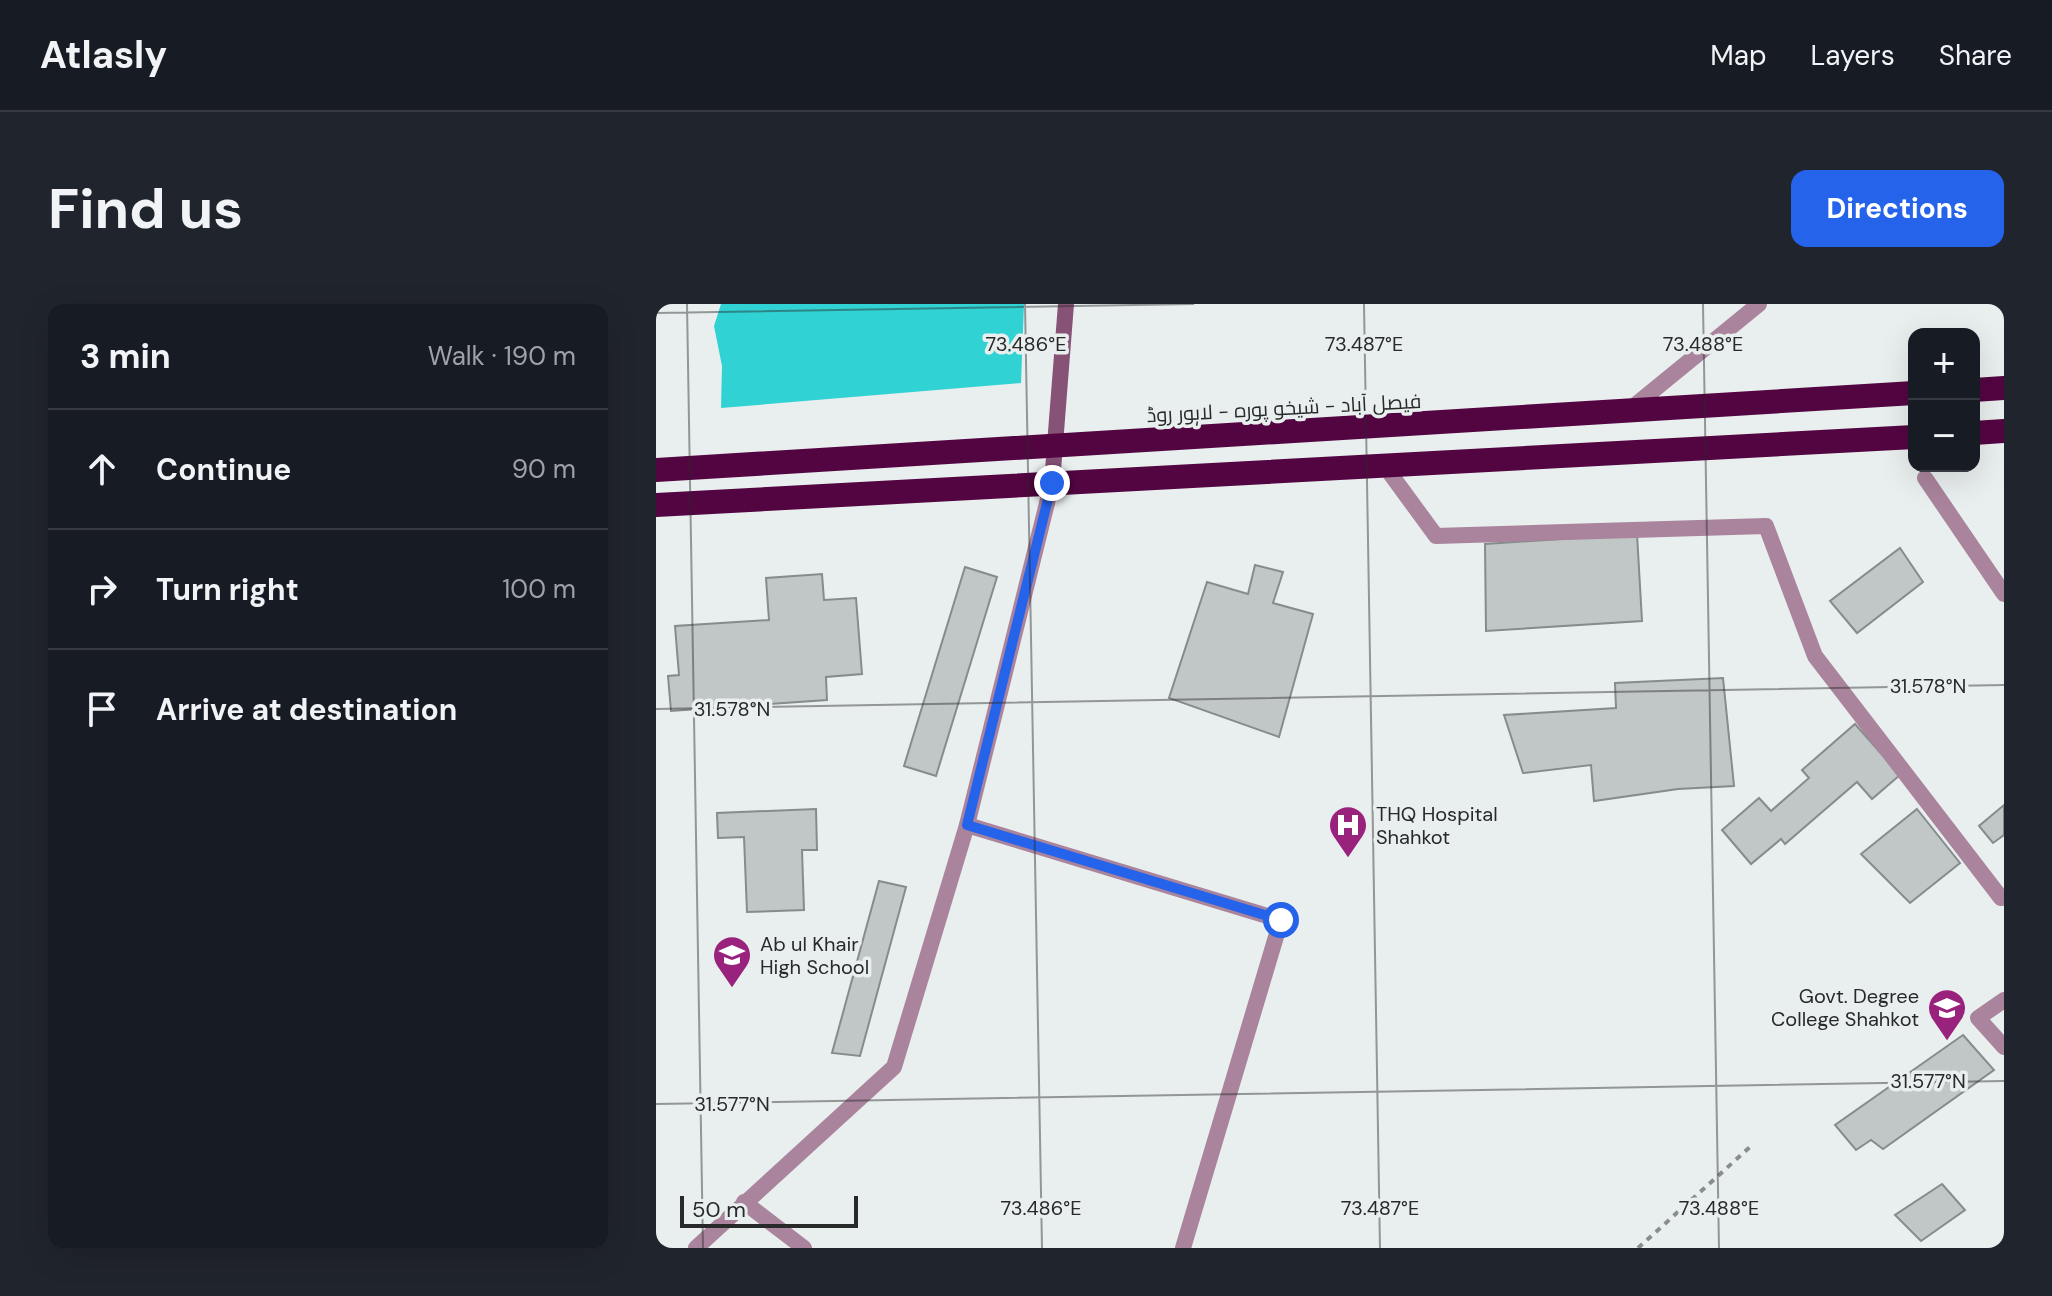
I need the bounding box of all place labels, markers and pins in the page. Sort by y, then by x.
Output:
place label: THQ Hospital Shahkot [1376,801,1498,850]
hospital icon: THQ Hospital Shahkot [1327,804,1369,859]
place label: Ab ul Khair High School [760,931,869,980]
school or university icon: Ab ul Khair High School [711,934,753,989]
place label: Govt. Degree College Shahkot [1771,983,1919,1032]
school or university icon: Govt. Degree College Shahkot [1926,987,1968,1042]

